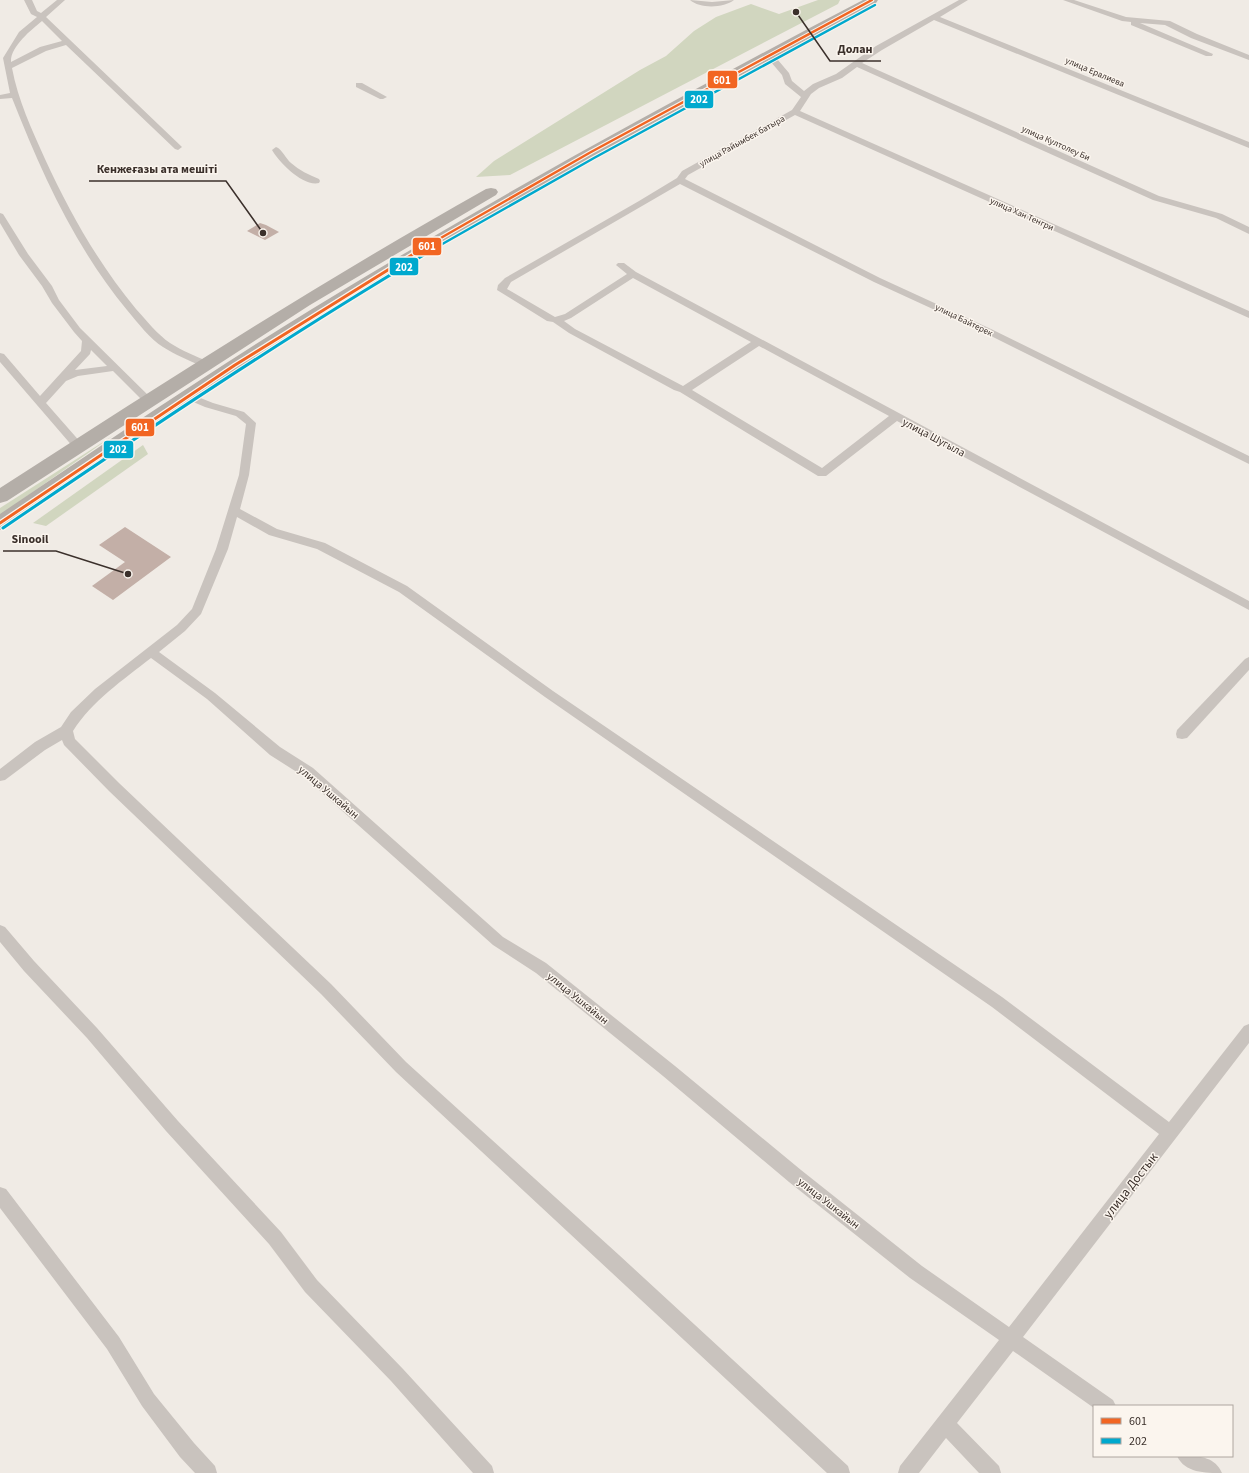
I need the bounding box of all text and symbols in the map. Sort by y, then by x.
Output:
callout: Долан [830,37,881,61]
text: Долан [837,41,873,58]
street label: улица Ералиева [1063,54,1126,91]
line badge: 601 [707,70,738,89]
text: 601 [713,73,731,88]
line badge: 202 [684,90,714,109]
text: 202 [690,92,708,107]
street label: улица Райымбек батыра [697,112,787,170]
street label: улица Култолеу Би [1019,122,1092,164]
callout: Кенжеғазы ата мешіті [89,157,226,181]
text: Кенжеғазы ата мешіті [97,161,217,178]
street label: улица Хан Тенгри [988,195,1056,234]
line badge: 601 [412,237,442,256]
text: 601 [418,239,436,254]
line badge: 202 [389,257,419,276]
text: 202 [395,260,413,275]
street label: улица Байтерек [933,301,995,340]
street label: улица Шугыла [900,415,968,460]
line badge: 601 [125,418,155,437]
text: 601 [131,420,149,435]
line badge: 202 [103,440,134,459]
text: 202 [109,442,127,457]
callout: Sinooil [3,527,56,551]
text: Sinooil [12,531,49,548]
street label: улица Ушкайын [295,762,362,822]
street label: улица Ушкайын [544,969,612,1028]
street label: улица Достык [1099,1148,1163,1222]
street label: улица Ушкайын [794,1174,863,1232]
legend [1093,1405,1233,1457]
text: 601 [1129,1413,1147,1430]
text: 202 [1129,1433,1147,1450]

